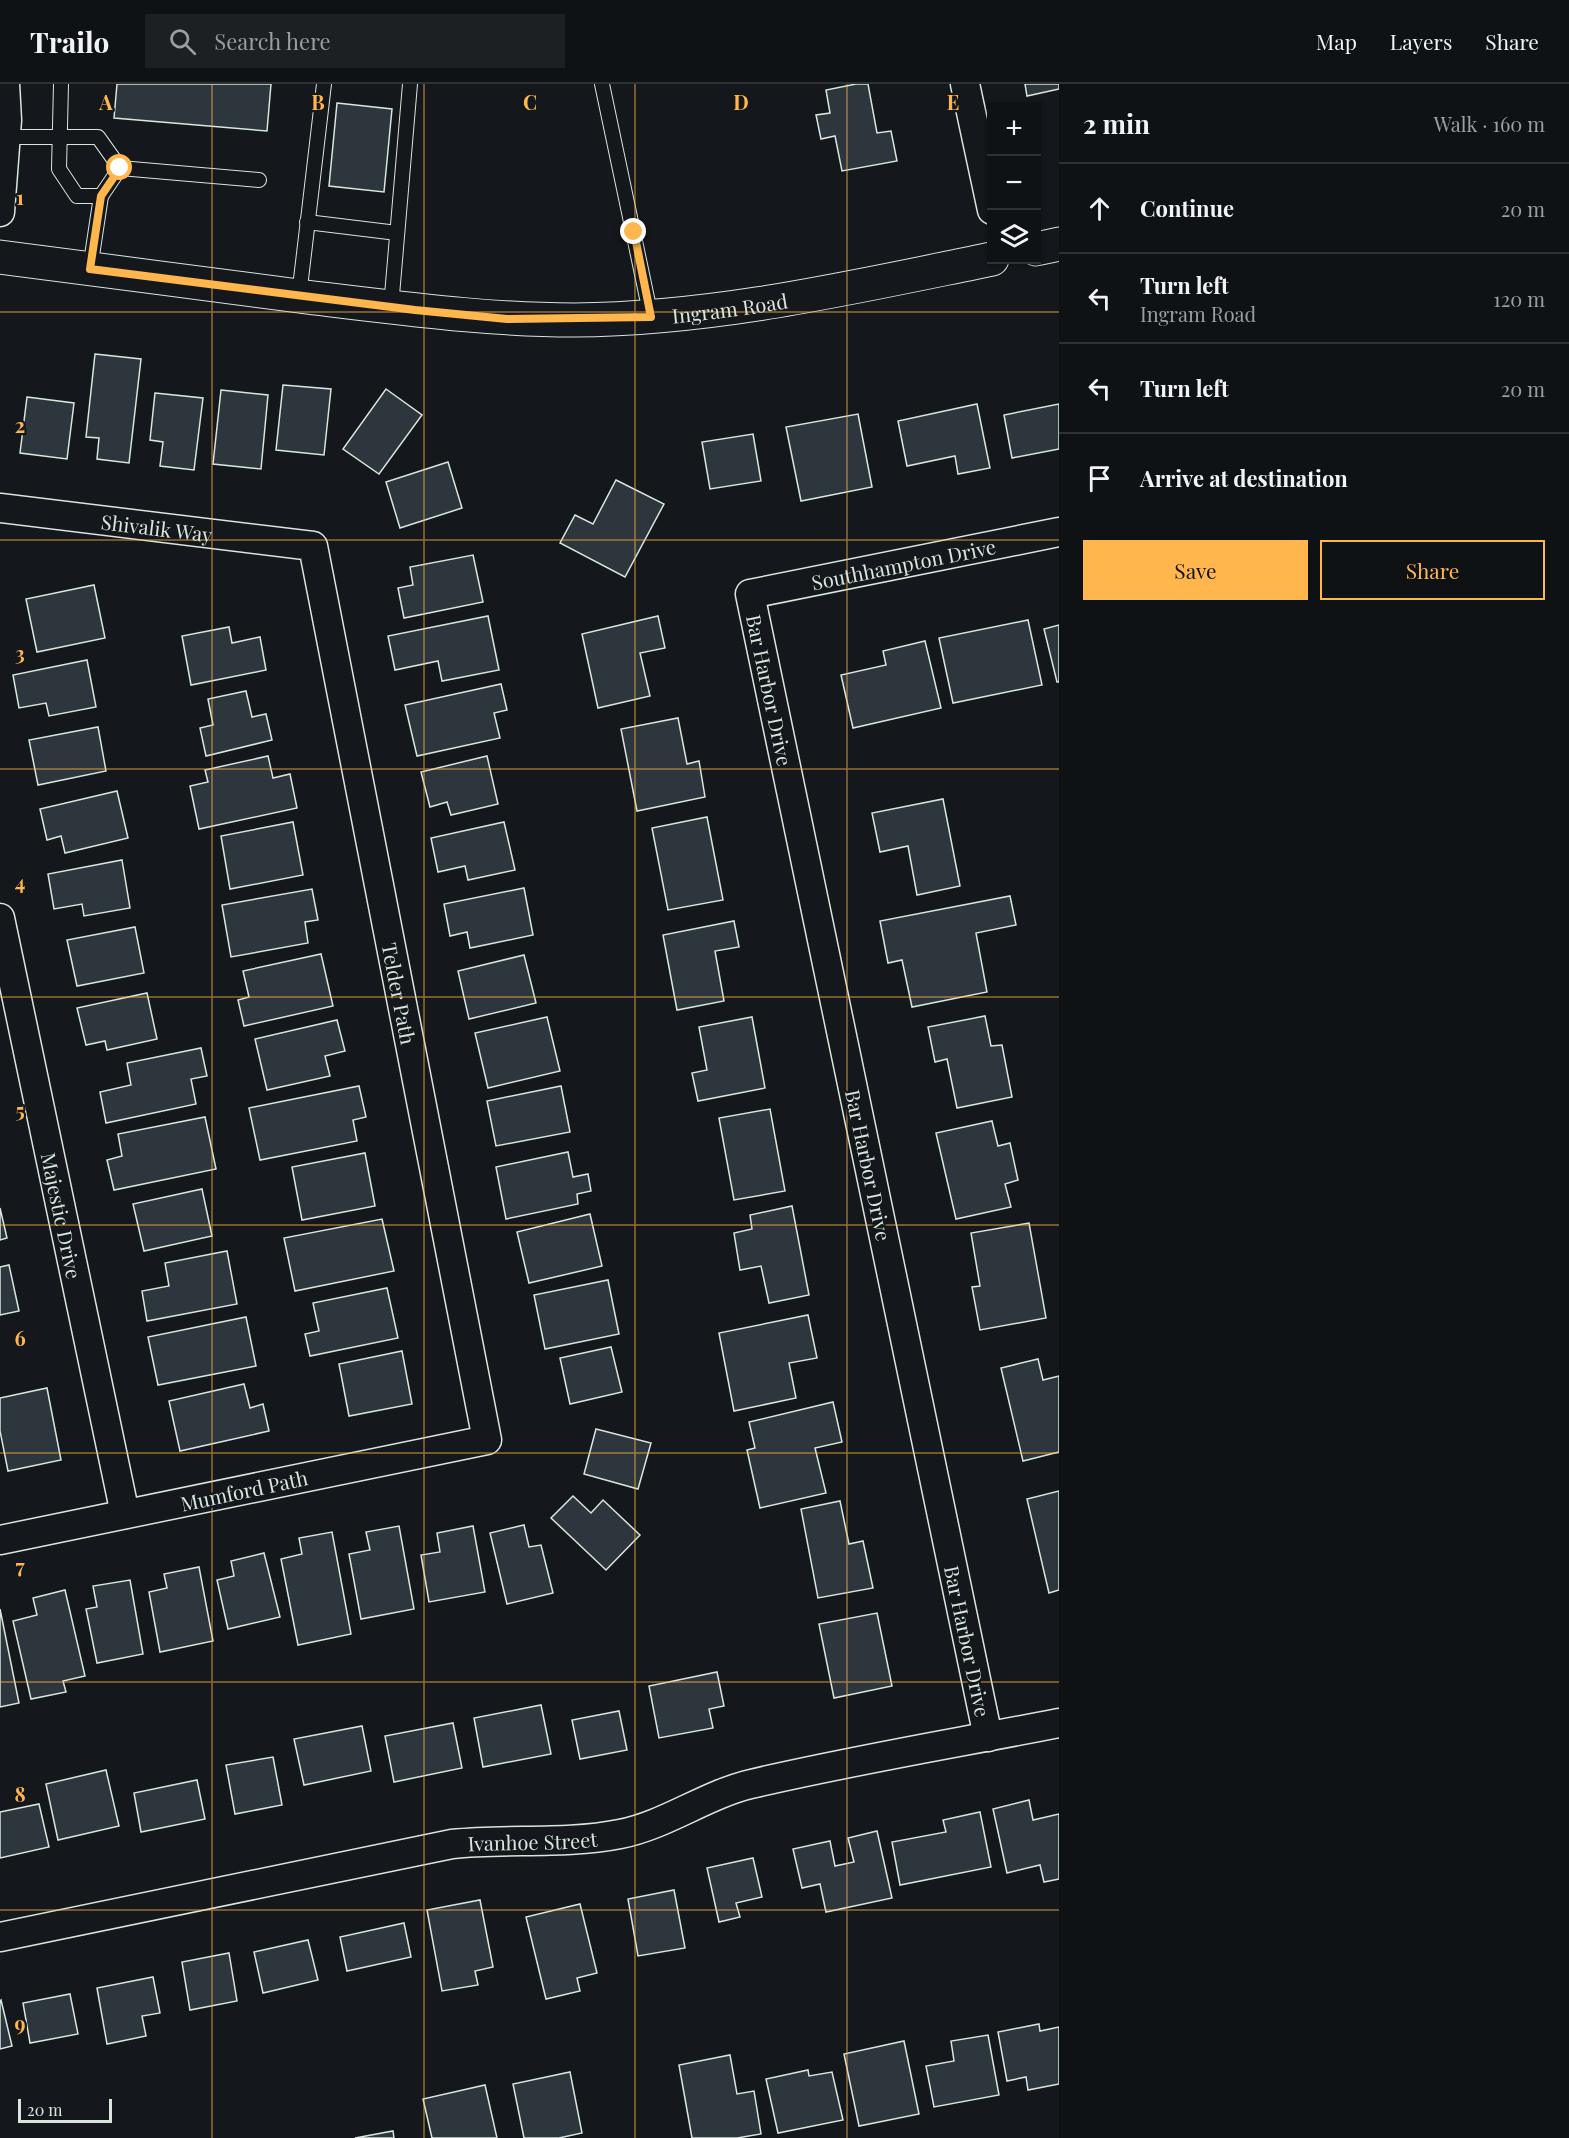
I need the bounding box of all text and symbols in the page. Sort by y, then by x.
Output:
search box [145,14,565,68]
text: Trailo [30,23,109,60]
icon: search [166,25,199,58]
text: Search here [214,26,331,56]
text: Map [1316,27,1357,55]
text: Layers [1390,27,1452,55]
text: Share [1485,27,1539,55]
text: A [98,88,113,115]
text: B [311,88,325,115]
text: C [523,88,537,115]
text: D [733,88,749,115]
text: E [947,88,959,115]
map controls [987,102,1041,264]
button: + [987,102,1041,156]
text: 2 min [1083,106,1150,141]
text: Walk · 160 m [1434,110,1545,137]
route start [106,154,132,180]
button: − [987,156,1041,210]
text: 1 [16,183,24,210]
icon: ahead [1083,192,1116,225]
text: Continue [1140,193,1234,223]
text: 20 m [1501,195,1545,222]
button: layers [987,210,1041,264]
route end [620,218,646,244]
text: Turn left [1140,270,1229,300]
icon: left [1083,282,1116,315]
text: 120 m [1493,285,1545,312]
street label: Ingram Road [671,286,790,328]
text: Ingram Road [1140,300,1256,327]
icon: left [1083,372,1116,405]
text: Turn left [1140,373,1229,403]
text: 20 m [1501,375,1545,402]
text: 2 [15,411,25,438]
icon: arrive [1083,462,1116,495]
text: Arrive at destination [1140,463,1348,493]
street label: Shivalik Way [100,507,214,547]
street label: Southhampton Drive [809,532,998,595]
button: Save [1083,540,1308,600]
button: Share [1320,540,1545,600]
street label: Bar Harbor Drive [741,612,799,768]
text: 3 [15,639,25,666]
text: 4 [15,868,25,895]
street label: Telder Path [377,940,423,1047]
street label: Bar Harbor Drive [840,1087,898,1243]
text: 5 [15,1096,25,1123]
street label: Majestic Drive [36,1150,89,1281]
text: 6 [14,1324,26,1351]
street label: Mumford Path [178,1463,310,1517]
text: 7 [15,1552,25,1579]
street label: Bar Harbor Drive [939,1563,997,1719]
text: 8 [14,1780,26,1807]
street label: Ivanhoe Street [467,1824,600,1856]
text: 9 [14,2009,26,2036]
scale bar [18,2096,112,2124]
text: 20 m [27,2099,62,2120]

